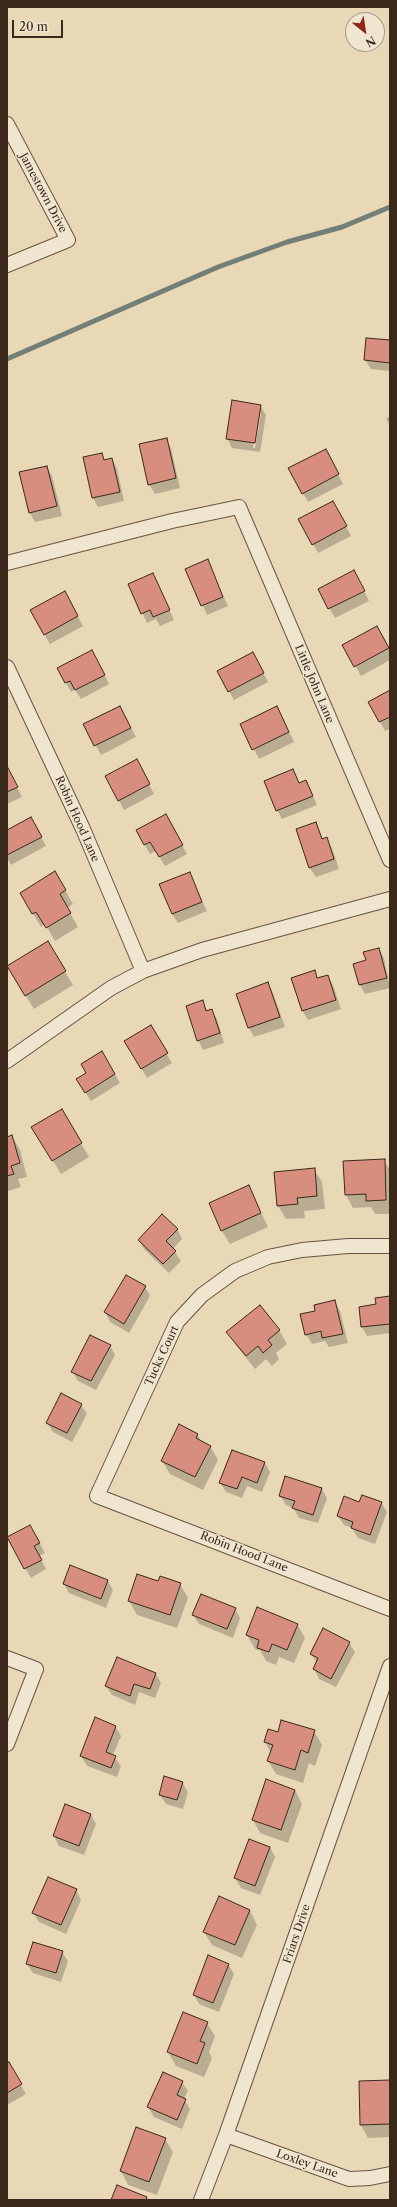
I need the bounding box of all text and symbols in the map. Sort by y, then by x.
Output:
scale bar [14,12,65,38]
north arrow [345,12,385,52]
text: 20 m [19,19,48,34]
text: N [363,33,378,50]
street label: Jamestown Drive [16,151,70,235]
street label: Little John Lane [292,643,336,725]
street label: Robin Hood Lane [52,774,102,864]
street label: Tucks Court [142,1324,182,1388]
street label: Robin Hood Lane [198,1529,290,1575]
street label: Friars Drive [281,1903,313,1965]
street label: Loxley Lane [274,2147,340,2181]

